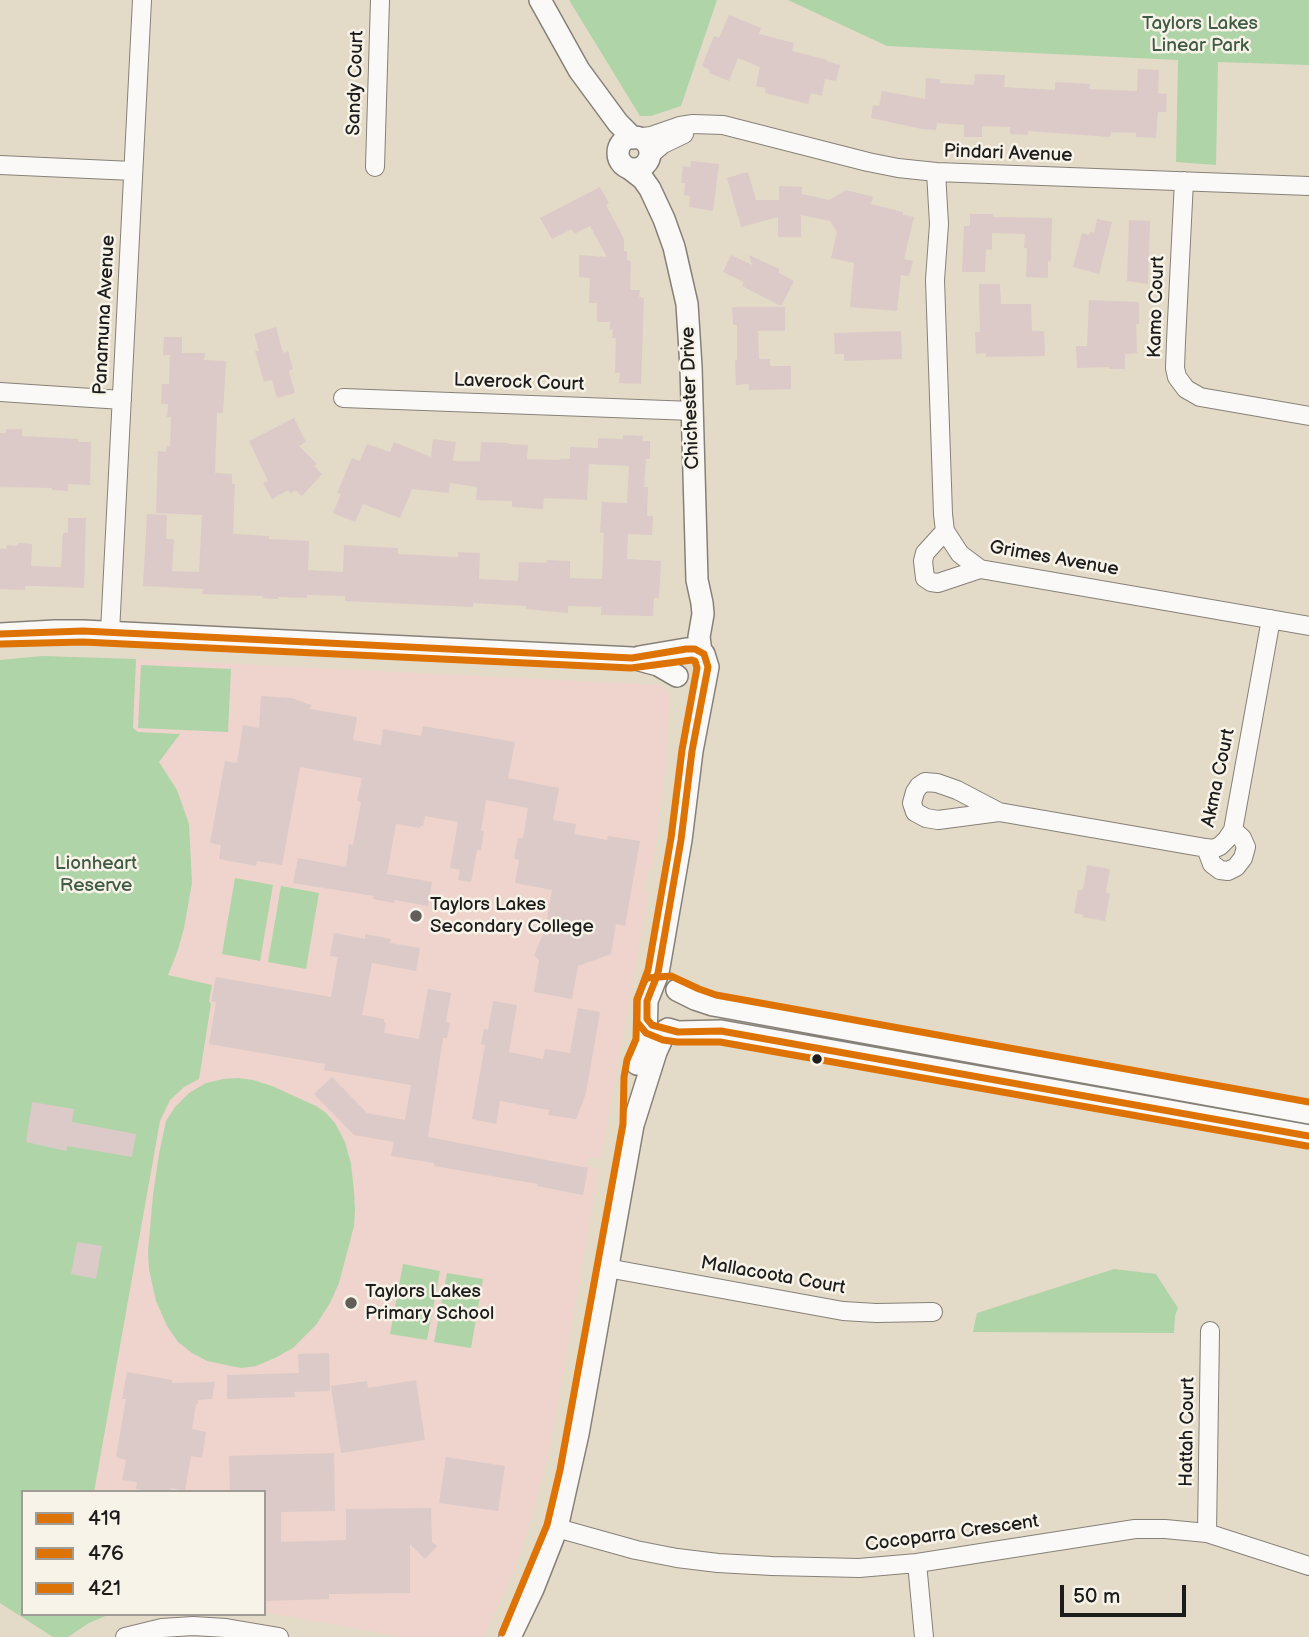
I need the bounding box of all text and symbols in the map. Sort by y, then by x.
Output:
park label: Taylors Lakes Linear Park [1142,13,1258,57]
street label: Sandy Court [343,30,369,136]
street label: Pindari Avenue [943,140,1073,168]
street label: Panamuna Avenue [89,235,121,395]
street label: Kamo Court [1144,256,1170,358]
street label: Chichester Drive [677,326,705,470]
street label: Laverock Court [453,369,585,397]
street label: Grimes Avenue [988,536,1120,582]
street label: Akma Court [1197,727,1241,829]
park label: Lionheart Reserve [55,853,137,897]
place label: Taylors Lakes Secondary College [430,894,594,938]
marker: Taylors Lakes Secondary College [408,908,424,924]
unlabelled marker [810,1052,824,1066]
street label: Mallacoota Court [699,1252,847,1300]
place label: Taylors Lakes Primary School [365,1281,494,1325]
marker: Taylors Lakes Primary School [343,1295,359,1311]
street label: Hattah Court [1176,1377,1200,1487]
legend [21,1490,266,1616]
text: 419 [88,1506,121,1531]
street label: Cocoparra Crescent [864,1511,1040,1557]
text: 476 [88,1541,124,1566]
scale bar [1064,1570,1190,1614]
text: 421 [88,1576,121,1601]
text: 50 m [1073,1584,1120,1609]

